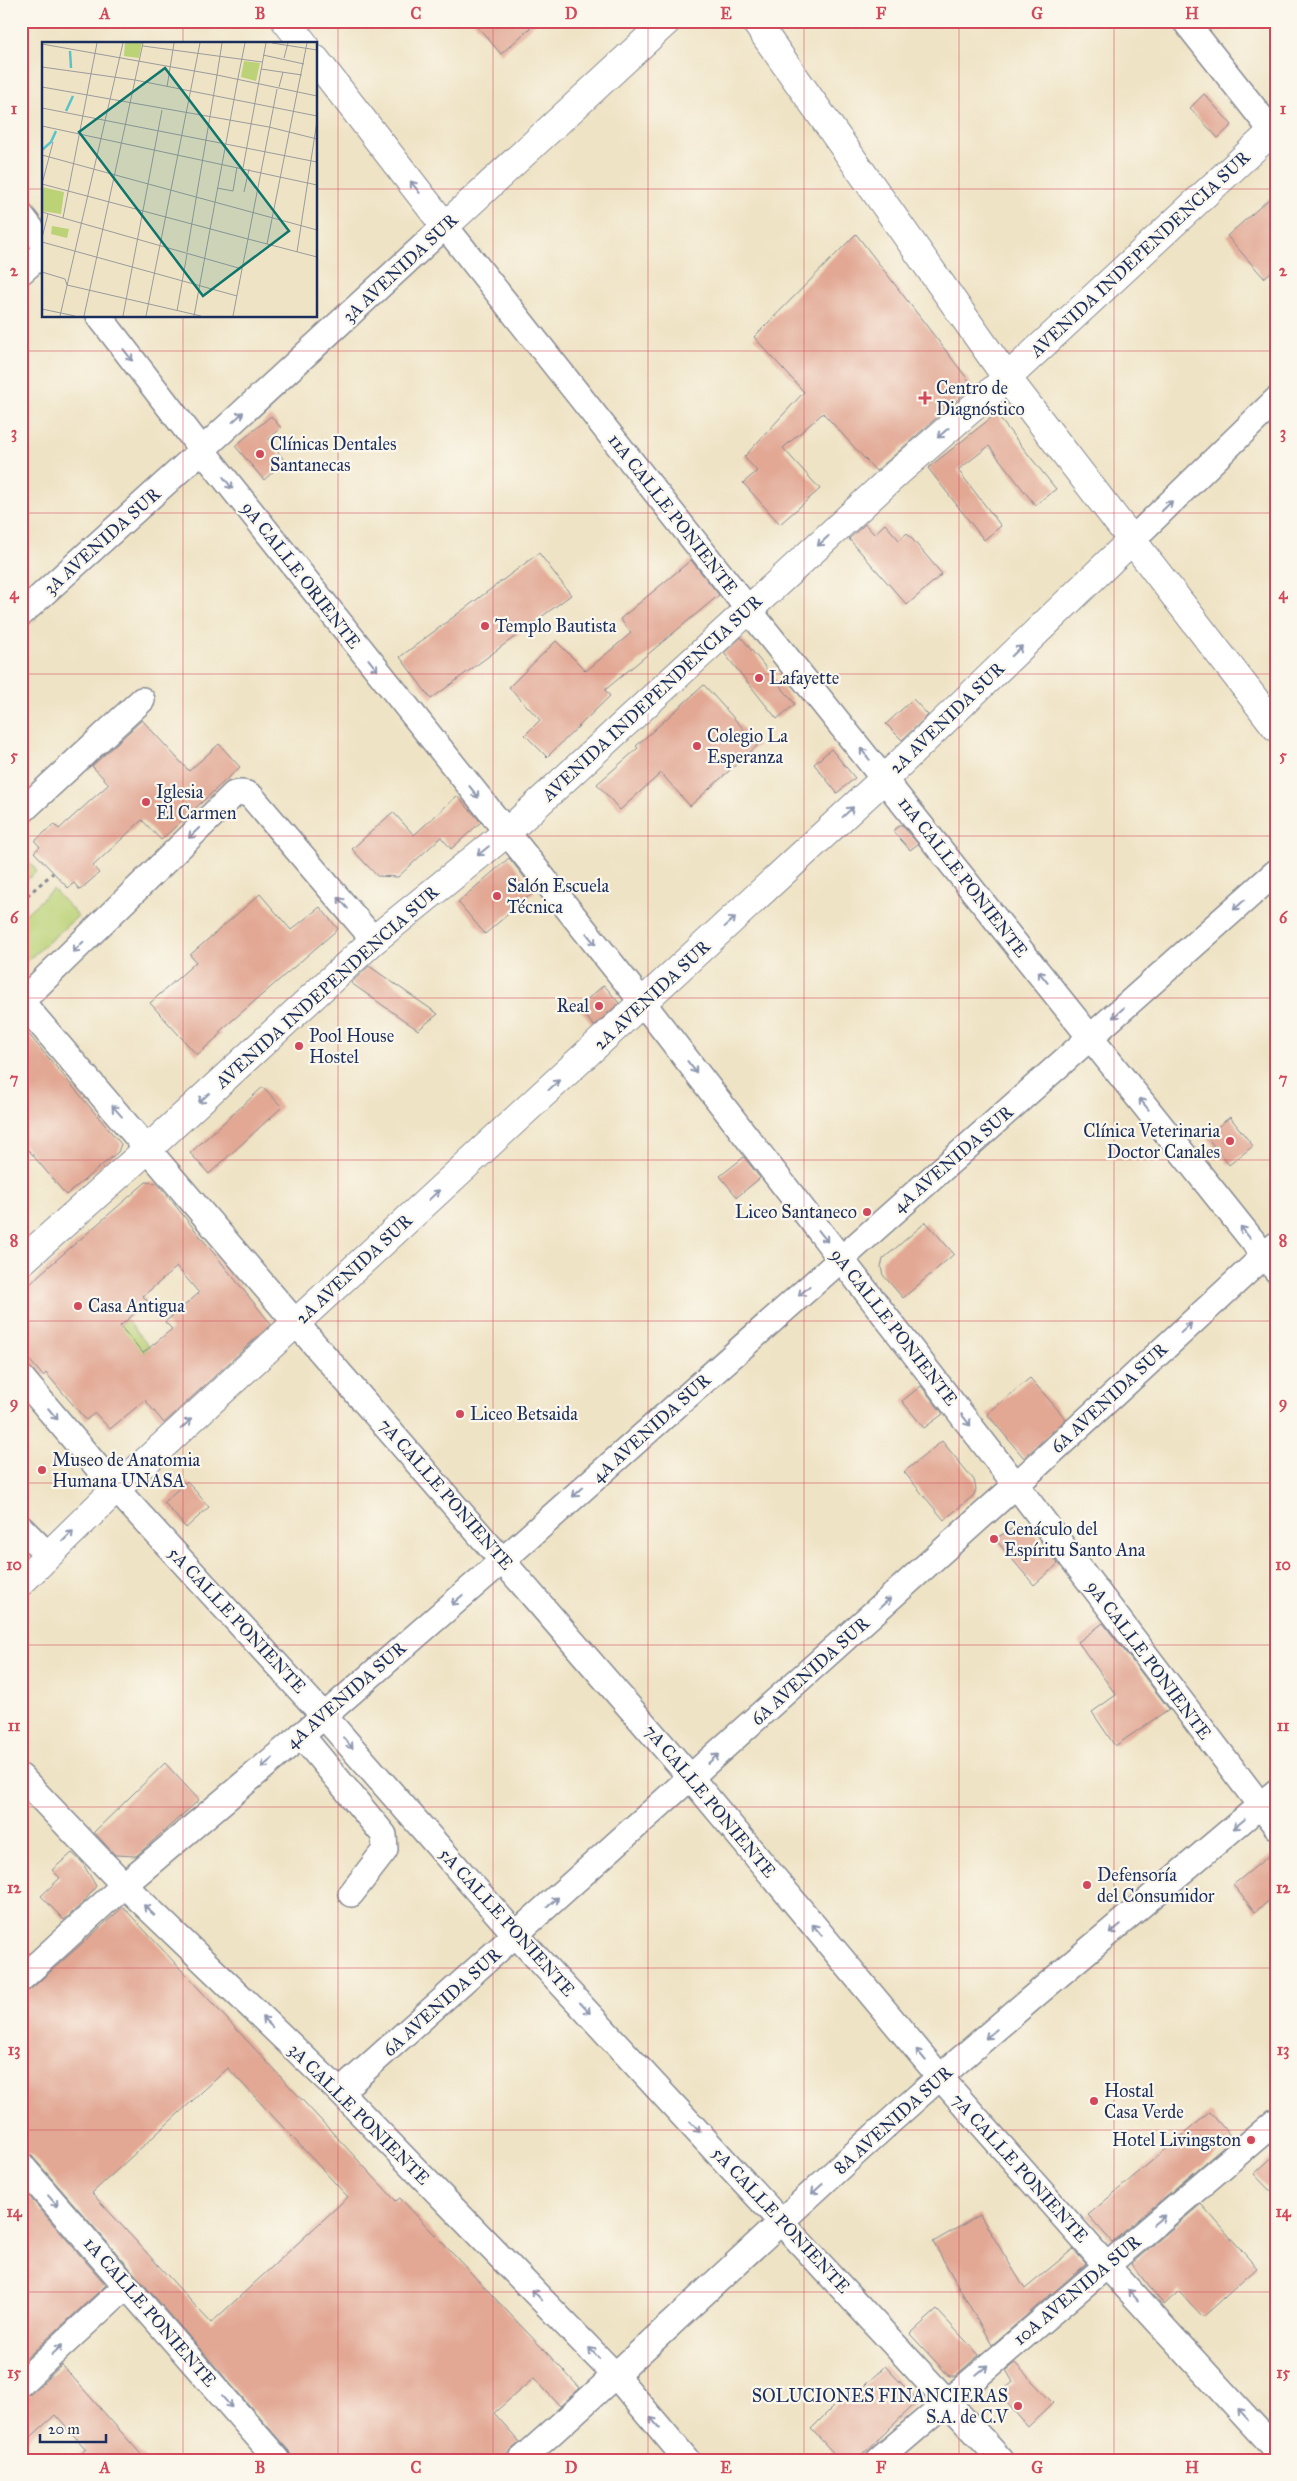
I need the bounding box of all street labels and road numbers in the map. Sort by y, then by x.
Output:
street label: AVENIDA INDEPENDENCIA SUR [1025,145,1255,362]
street label: 3A AVENIDA SUR [338,208,463,327]
street label: 11A CALLE PONIENTE [603,429,743,599]
street label: 3A AVENIDA SUR [39,482,166,599]
street label: 9A CALLE ORIENTE [237,497,365,653]
street label: AVENIDA INDEPENDENCIA SUR [537,589,767,806]
street label: 2A AVENIDA SUR [885,657,1010,778]
street label: 11A CALLE PONIENTE [893,792,1033,962]
street label: AVENIDA INDEPENDENCIA SUR [210,880,444,1094]
street label: 2A AVENIDA SUR [589,935,716,1055]
street label: 4A AVENIDA SUR [888,1100,1019,1217]
street label: 2A AVENIDA SUR [291,1209,418,1329]
street label: 9A CALLE PONIENTE [826,1244,962,1410]
street label: 6A AVENIDA SUR [1046,1337,1173,1458]
street label: 4A AVENIDA SUR [587,1368,716,1487]
street label: 7A CALLE PONIENTE [374,1414,518,1574]
street label: 5A CALLE PONIENTE [163,1542,311,1698]
street label: 9A CALLE PONIENTE [1082,1576,1216,1744]
street label: 6A AVENIDA SUR [746,1611,875,1730]
street label: 4A AVENIDA SUR [281,1636,412,1753]
street label: 7A CALLE PONIENTE [639,1720,781,1882]
street label: 5A CALLE PONIENTE [434,1843,580,2001]
street label: 6A AVENIDA SUR [378,1942,507,2061]
street label: 3A CALLE PONIENTE [284,2039,434,2189]
street label: 8A AVENIDA SUR [829,2060,958,2179]
street label: 7A CALLE PONIENTE [947,2089,1093,2247]
street label: 5A CALLE PONIENTE [707,2142,855,2298]
street label: 10A AVENIDA SUR [1009,2229,1146,2350]
street label: 1A CALLE PONIENTE [79,2233,221,2391]

